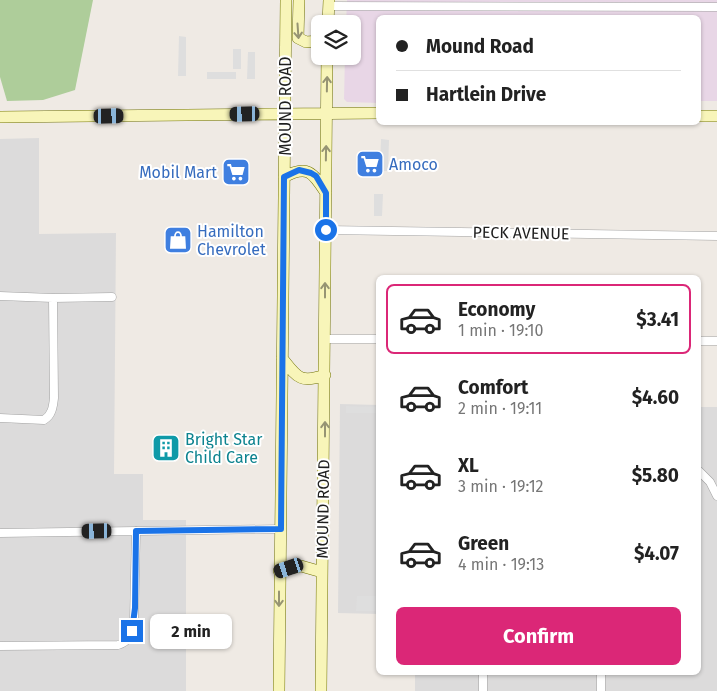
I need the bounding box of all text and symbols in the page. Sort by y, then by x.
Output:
map controls [311,15,361,65]
button: layers [311,15,361,65]
one-way arrow [294,22,303,38]
text: Mound Road [426,35,534,58]
street label: MOUND ROAD [276,56,295,156]
one-way arrow [322,77,332,93]
text: Hartlein Drive [426,83,546,106]
car [229,106,260,122]
car [93,108,124,124]
one-way arrow [322,145,331,161]
supermarket icon: Amoco [355,149,385,179]
place label: Amoco [389,155,438,174]
supermarket icon: Mobil Mart [221,157,251,187]
place label: Mobil Mart [139,163,217,182]
route start [315,219,337,241]
place label: Hamilton Chevrolet [197,222,266,259]
street label: PECK AVENUE [472,223,570,243]
shop icon: Hamilton Chevrolet [163,225,193,255]
one-way arrow [320,282,330,298]
icon: car [398,297,443,342]
text: Economy [458,298,535,321]
text: $3.41 [636,308,679,331]
text: 1 min · 19:10 [458,321,543,340]
icon: car [398,375,443,420]
text: Comfort [458,376,528,399]
text: $4.60 [632,386,679,409]
text: 2 min · 19:11 [458,399,542,418]
one-way arrow [320,421,330,438]
place label: Bright Star Child Care [185,430,263,467]
building icon: Bright Star Child Care [151,433,181,463]
icon: car [398,453,443,498]
text: XL [458,454,479,477]
street label: MOUND ROAD [313,459,333,559]
text: $5.80 [632,464,679,487]
text: 3 min · 19:12 [458,477,544,496]
car [81,523,112,539]
icon: car [398,531,443,576]
text: Green [458,532,509,555]
text: $4.07 [634,542,679,565]
text: 4 min · 19:13 [458,555,544,574]
car [272,556,305,580]
one-way arrow [274,590,284,606]
button: Confirm [396,607,681,665]
callout: 2 min [150,614,232,648]
route end [121,620,143,642]
text: 2 min [171,622,211,641]

